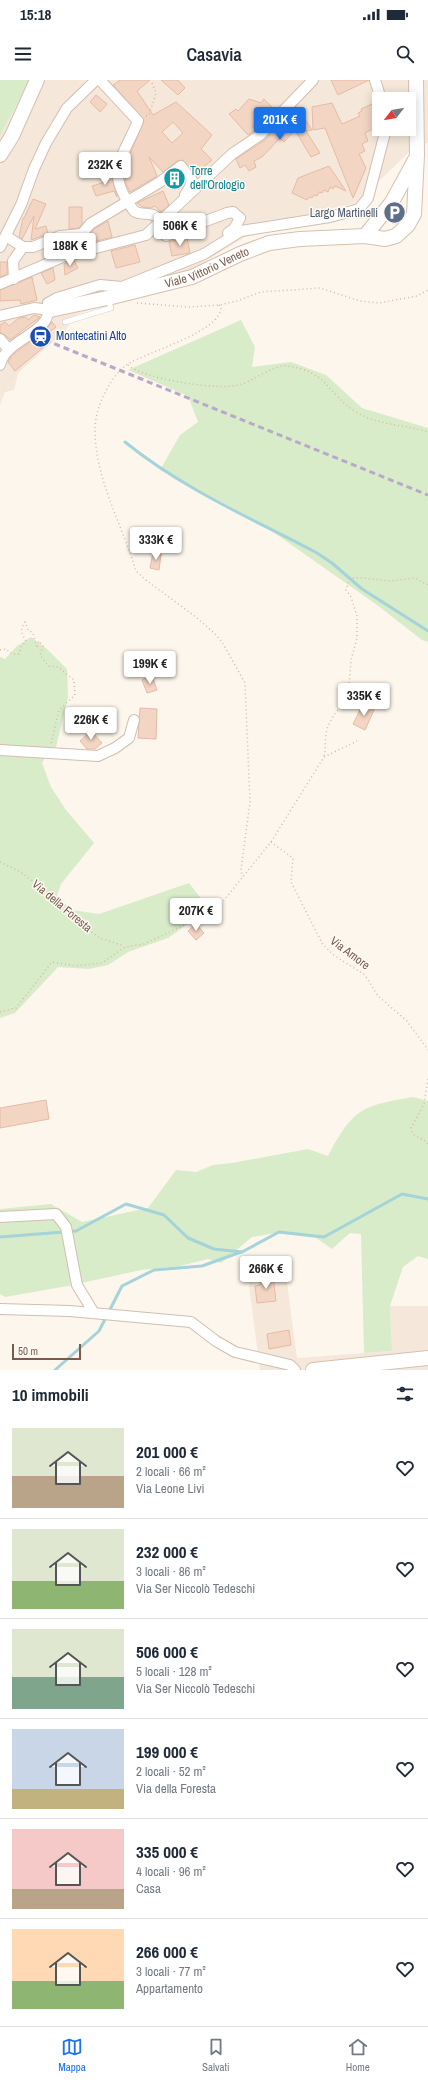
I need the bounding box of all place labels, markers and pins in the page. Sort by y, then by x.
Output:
pin: 201K € [247,107,313,141]
pin: 232K € [72,152,138,186]
place label: Torre dell'Orologio [190,163,245,193]
building icon: Torre dell'Orologio [162,165,188,191]
parking icon: Largo Martinelli [381,200,407,226]
place label: Largo Martinelli [310,205,378,221]
pin: 506K € [147,213,213,247]
pin: 188K € [37,233,103,267]
station icon: Montecatini Alto [27,323,53,349]
place label: Montecatini Alto [56,328,127,344]
pin: 333K € [123,527,189,561]
pin: 199K € [117,651,183,685]
pin: 335K € [331,683,397,717]
pin: 226K € [58,707,124,741]
pin: 207K € [163,898,229,932]
pin: 266K € [233,1256,299,1290]

